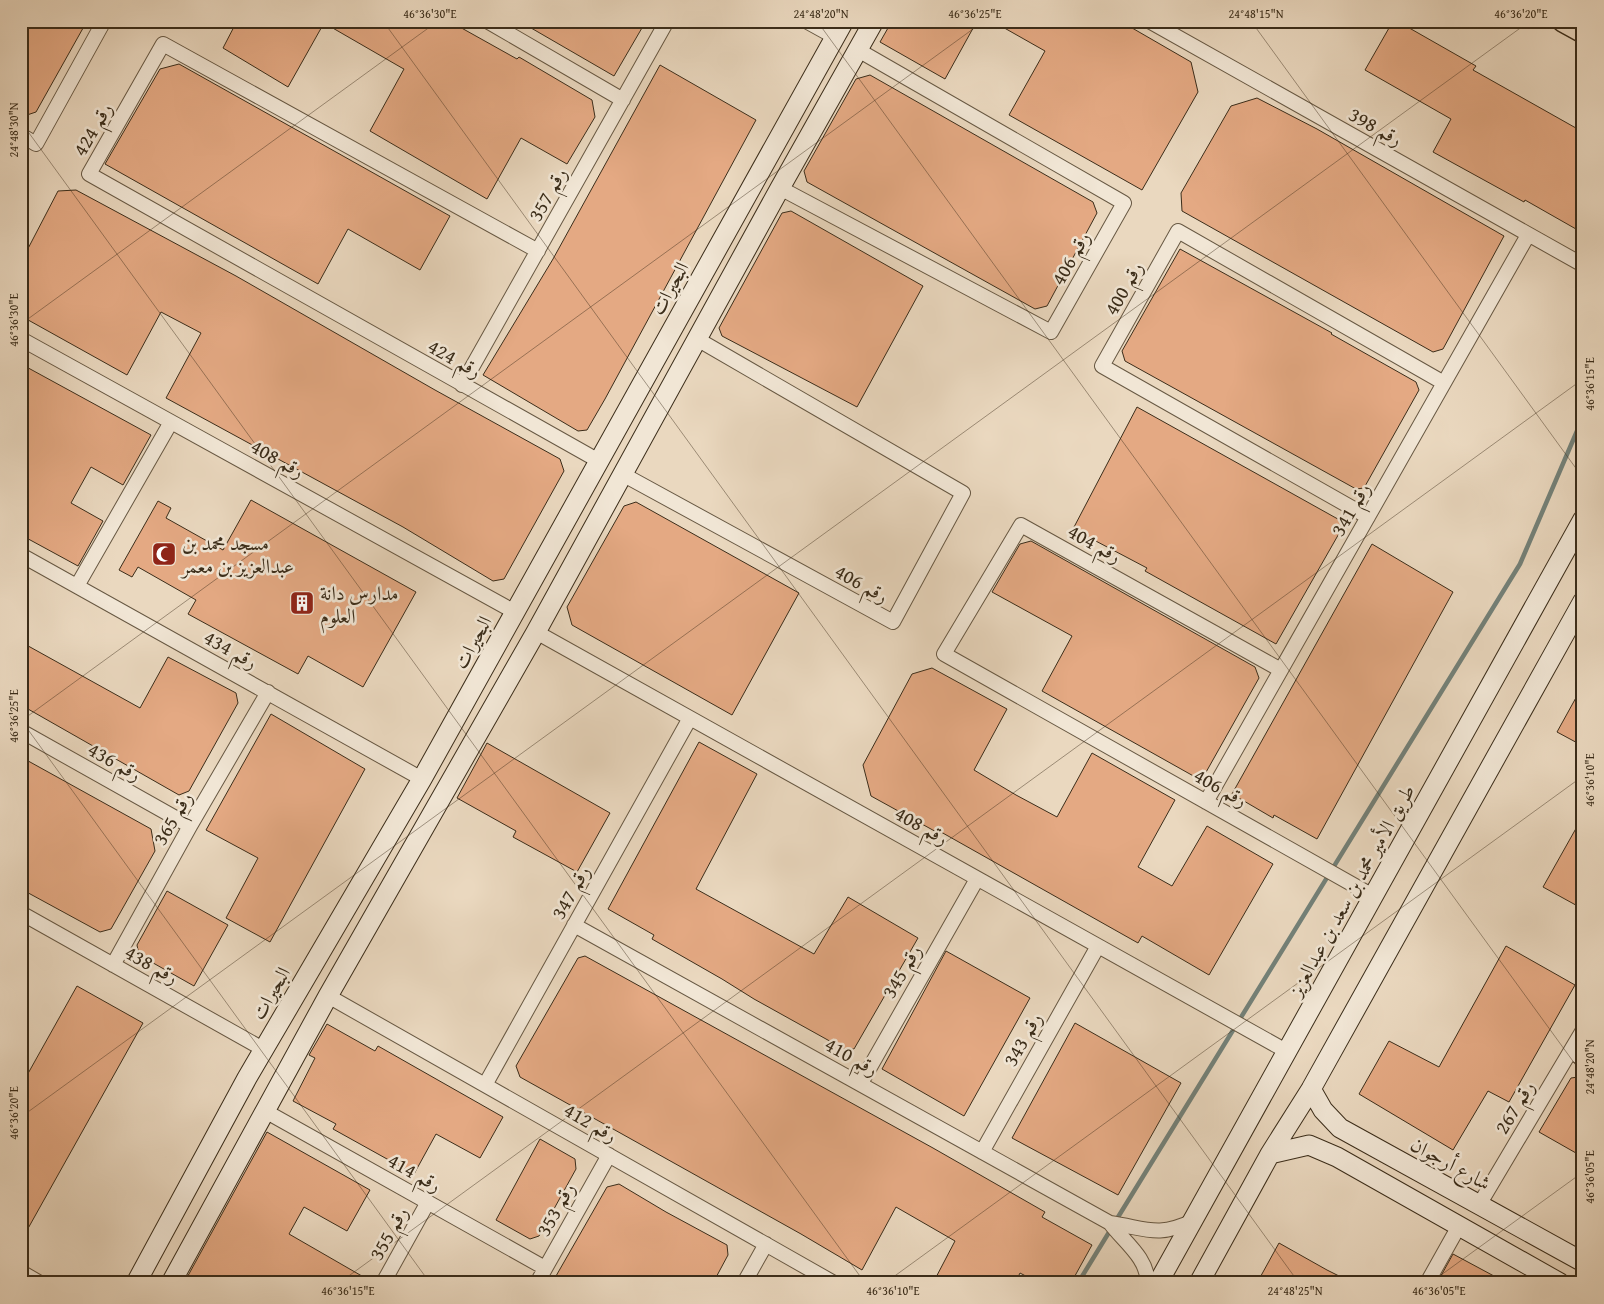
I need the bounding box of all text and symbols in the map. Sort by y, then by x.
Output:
text: 46°36'30"E [403,5,457,22]
text: 24°48'20"N [793,5,849,22]
text: 46°36'25"E [948,5,1002,22]
text: 24°48'15"N [1228,5,1284,22]
text: 46°36'20"E [1494,5,1548,22]
street label: رقم 424 [65,97,123,164]
street label: رقم 398 [1341,99,1408,157]
text: 24°48'30"N [5,102,22,158]
street label: رقم 357 [520,162,578,229]
street label: رقم 406 [1043,226,1101,293]
street label: البحيرات [642,256,696,320]
street label: رقم 400 [1096,256,1154,323]
text: 46°36'30"E [5,293,22,347]
street label: رقم 424 [420,331,487,389]
text: 46°36'15"E [1581,357,1598,411]
street label: رقم 408 [243,431,310,489]
street label: رقم 341 [1323,477,1381,544]
street label: رقم 404 [1060,516,1127,574]
place label: مسجد محمد بن عبدالعزيز بن معمر [180,528,294,580]
mosque icon: مسجد محمد بن عبدالعزيز بن معمر [151,541,177,567]
street label: رقم 406 [827,556,894,614]
place label: مدارس دانة العلوم [320,578,398,634]
building icon: مدارس دانة العلوم [289,590,315,616]
street label: البحيرات [445,610,499,674]
street label: رقم 434 [196,622,263,680]
text: 46°36'25"E [5,689,22,743]
street label: رقم 436 [80,734,147,792]
text: 46°36'10"E [1581,753,1598,807]
street label: رقم 406 [1186,760,1253,818]
street label: طريق الأمير محمد بن سعد بن عبدالعزيز [1280,779,1421,1003]
street label: رقم 365 [145,786,203,853]
street label: رقم 408 [887,798,954,856]
street label: رقم 347 [543,860,601,927]
street label: رقم 438 [117,937,184,995]
street label: رقم 345 [874,939,932,1006]
street label: البحيرات [243,961,297,1025]
street label: رقم 343 [995,1007,1053,1074]
street label: رقم 410 [817,1029,884,1087]
text: 24°48'20"N [1581,1039,1598,1095]
street label: رقم 267 [1487,1075,1546,1142]
text: 46°36'20"E [5,1086,22,1140]
street label: رقم 412 [556,1095,623,1153]
street label: شارع أرجوان [1404,1129,1496,1200]
street label: رقم 414 [380,1145,447,1203]
text: 46°36'05"E [1581,1150,1598,1204]
street label: رقم 353 [528,1177,586,1244]
street label: رقم 355 [361,1201,419,1268]
text: 46°36'15"E [321,1282,375,1299]
text: 46°36'10"E [866,1282,920,1299]
text: 24°48'25"N [1267,1282,1323,1299]
text: 46°36'05"E [1412,1282,1466,1299]

